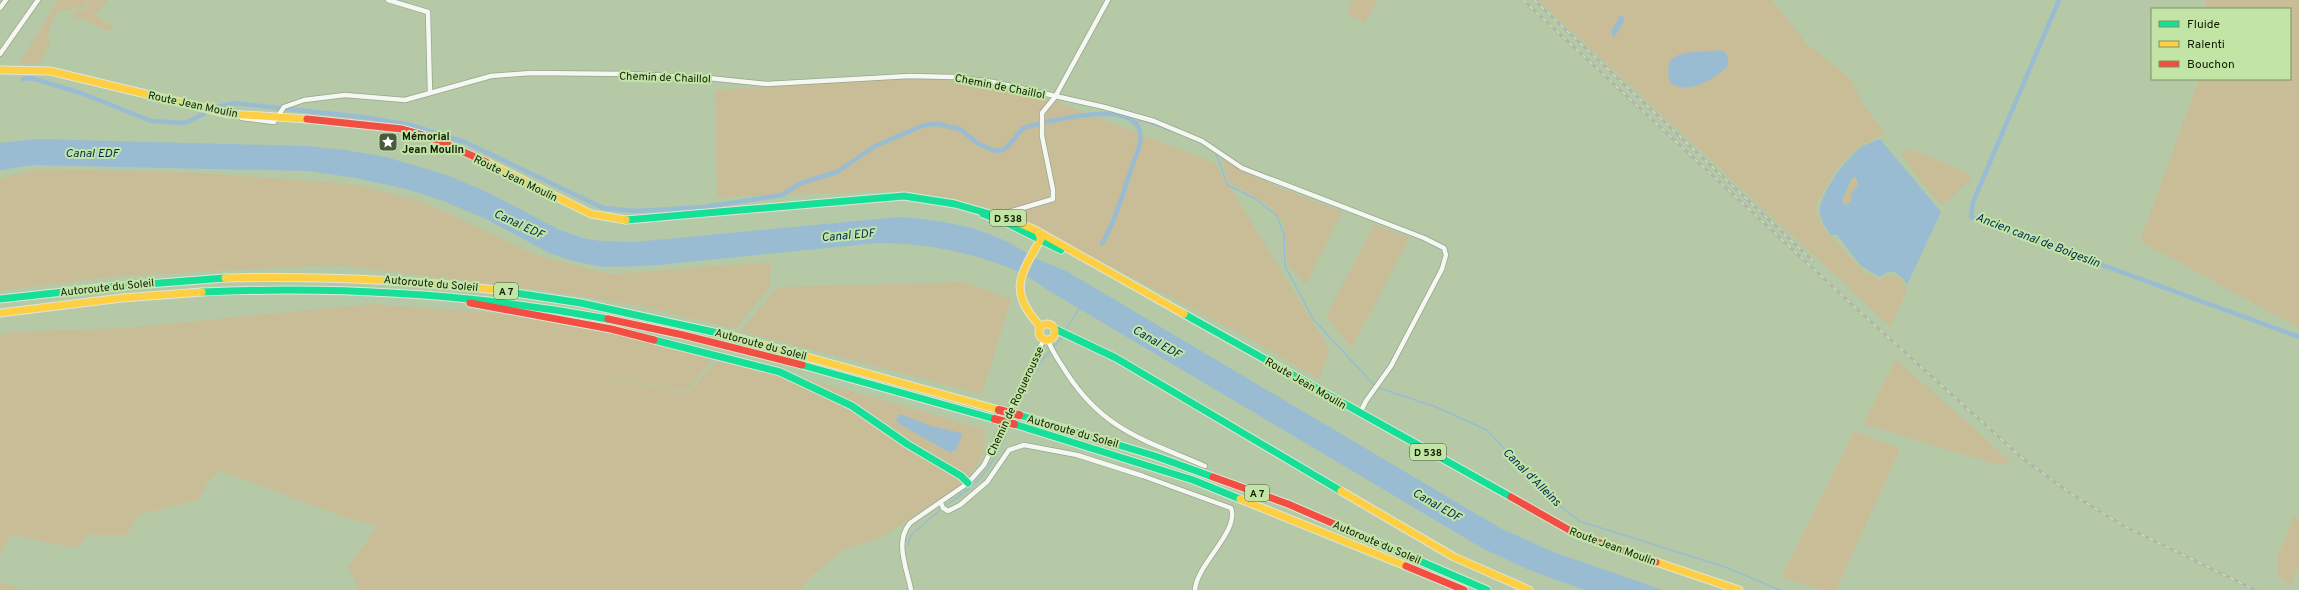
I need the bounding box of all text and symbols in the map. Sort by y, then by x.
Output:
legend [2151,8,2291,80]
text: Fluide [2187,17,2220,33]
text: Ralenti [2187,37,2225,53]
text: Bouchon [2187,57,2235,73]
street label: Chemin de Chaillol [619,69,711,87]
street label: Chemin de Chaillol [953,71,1046,103]
street label: Route Jean Moulin [147,89,239,121]
place label: Mémorial Jean Moulin [402,130,464,157]
place icon: Mémorial Jean Moulin [377,131,399,153]
water label: Canal EDF [65,146,120,162]
street label: Route Jean Moulin [471,153,560,205]
water label: Canal EDF [491,206,548,244]
road number: D 538 [990,210,1026,226]
water label: Ancien canal de Boigeslin [1973,210,2102,272]
water label: Canal EDF [821,226,877,246]
street label: Autoroute du Soleil [383,273,479,295]
street label: Autoroute du Soleil [59,276,155,300]
road number: A 7 [494,283,518,299]
water label: Canal EDF [1129,323,1185,364]
street label: Autoroute du Soleil [713,326,808,364]
street label: Chemin de Roquerousse [984,344,1047,458]
street label: Route Jean Moulin [1262,355,1349,413]
street label: Autoroute du Soleil [1025,412,1120,452]
road number: D 538 [1410,444,1446,460]
water label: Canal d'Alleins [1499,445,1564,511]
road number: A 7 [1245,485,1269,501]
water label: Canal EDF [1409,486,1465,527]
street label: Autoroute du Soleil [1330,518,1423,568]
street label: Route Jean Moulin [1567,525,1658,569]

